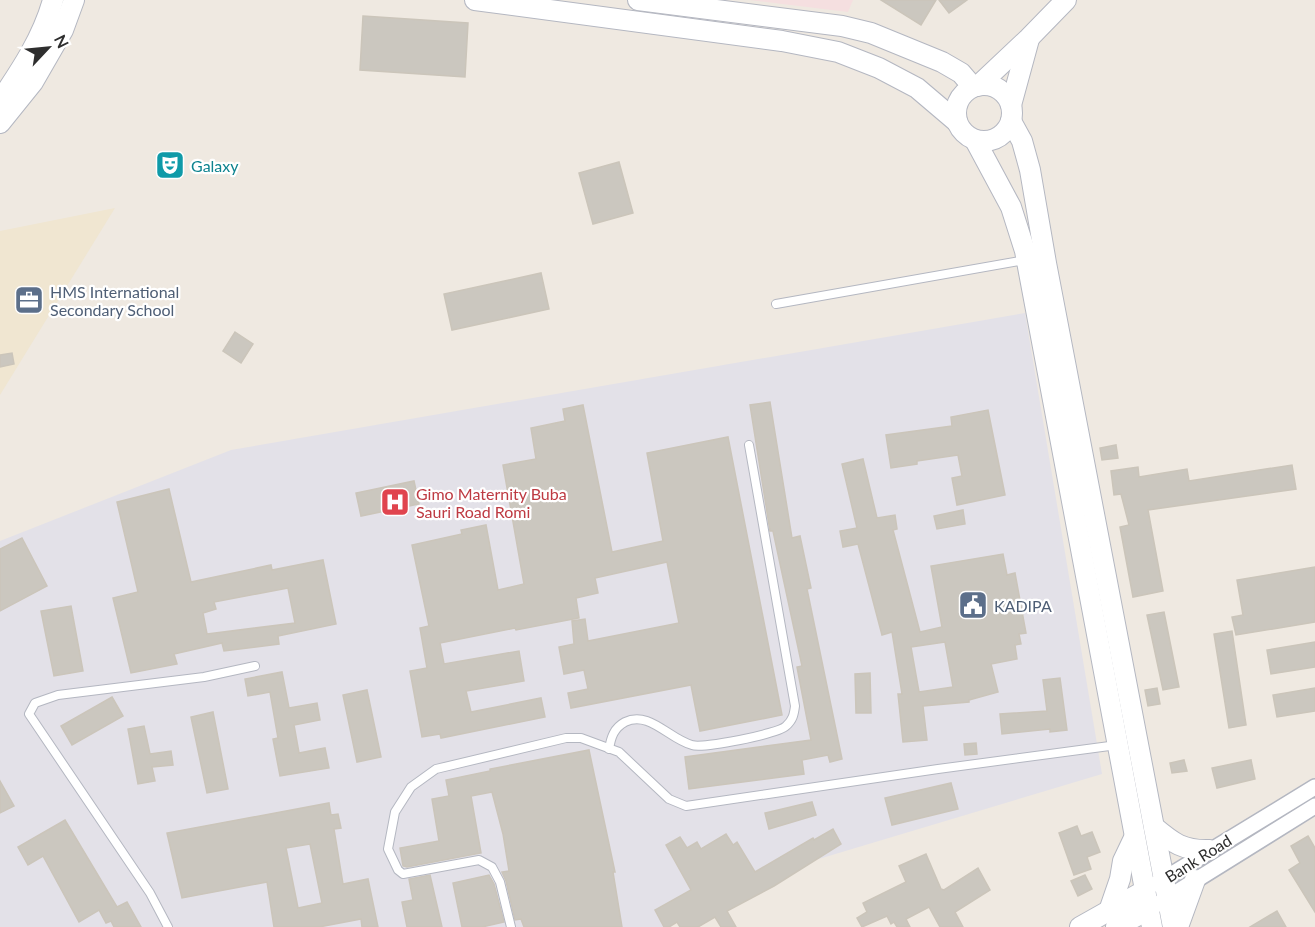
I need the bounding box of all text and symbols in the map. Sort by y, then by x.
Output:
north arrow [18,18,78,78]
text: N [51,32,73,51]
theatre icon: Galaxy [154,149,186,181]
place label: Galaxy [191,156,239,175]
place label: HMS International Secondary School [50,282,179,319]
office icon: HMS International Secondary School [13,284,45,316]
place label: Gimo Maternity Buba Sauri Road Romi [416,484,567,521]
hospital icon: Gimo Maternity Buba Sauri Road Romi [379,486,411,518]
public building icon: KADIPA [957,589,989,621]
place label: KADIPA [994,596,1052,615]
street label: Bank Road [1161,830,1235,886]

